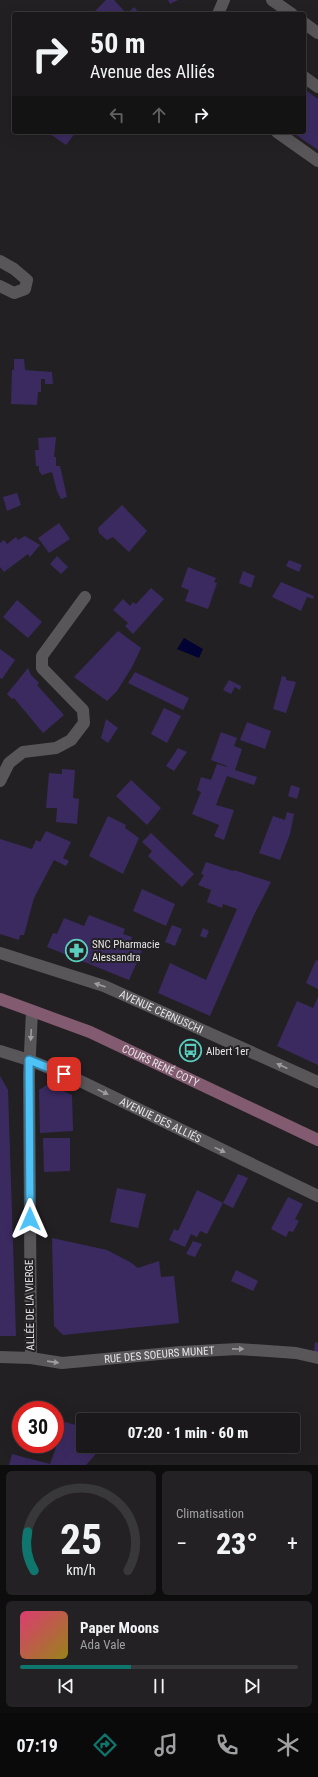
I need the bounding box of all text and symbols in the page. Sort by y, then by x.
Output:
text: 50 m [90,27,146,60]
icon: right [24,28,76,80]
text: Avenue des Alliés [90,61,215,82]
icon: left [106,104,128,126]
icon: ahead [148,104,170,126]
icon: right [190,104,212,126]
pharmacy icon: SNC Pharmacie Alessandra [64,937,90,963]
place label: SNC Pharmacie Alessandra [92,938,160,964]
one-way arrow [94,981,106,987]
street label: AVENUE CERNUSCHI [117,987,205,1036]
one-way arrow [27,1029,34,1041]
bus stop icon: Albert 1er [177,1038,203,1064]
street label: COURS RENÉ COTY [120,1042,201,1089]
place label: Albert 1er [206,1045,249,1058]
pin [47,1057,81,1091]
icon: arrive [53,1063,75,1085]
one-way arrow [277,1063,288,1069]
one-way arrow [98,1089,109,1096]
street label: AVENUE DES ALLIÉS [118,1095,204,1145]
one-way arrow [214,1147,226,1153]
position arrow [9,1198,51,1240]
street label: ALLÉE DE LA VIERGE [23,1259,37,1351]
street label: RUE DES SOEURS MUNET [103,1344,215,1366]
one-way arrow [232,1346,245,1352]
one-way arrow [47,1359,59,1365]
speed limit sign: 30 [12,1401,64,1453]
text: 07:20 · 1 min · 60 m [128,1424,248,1442]
text: Climatisation [176,1506,244,1521]
text: 25 [60,1515,102,1564]
text: 23° [216,1526,258,1561]
text: − [176,1531,187,1556]
text: + [287,1531,298,1556]
text: km/h [66,1562,96,1578]
text: Paper Moons [80,1619,159,1637]
text: Ada Vale [80,1637,125,1652]
icon: previous [55,1675,77,1697]
icon: pause [148,1675,170,1697]
icon: next [241,1675,263,1697]
icon: directions [91,1731,119,1759]
icon: music [152,1731,180,1759]
icon: phone [213,1731,241,1759]
icon: climate [274,1731,302,1759]
text: 07:19 [16,1735,58,1756]

